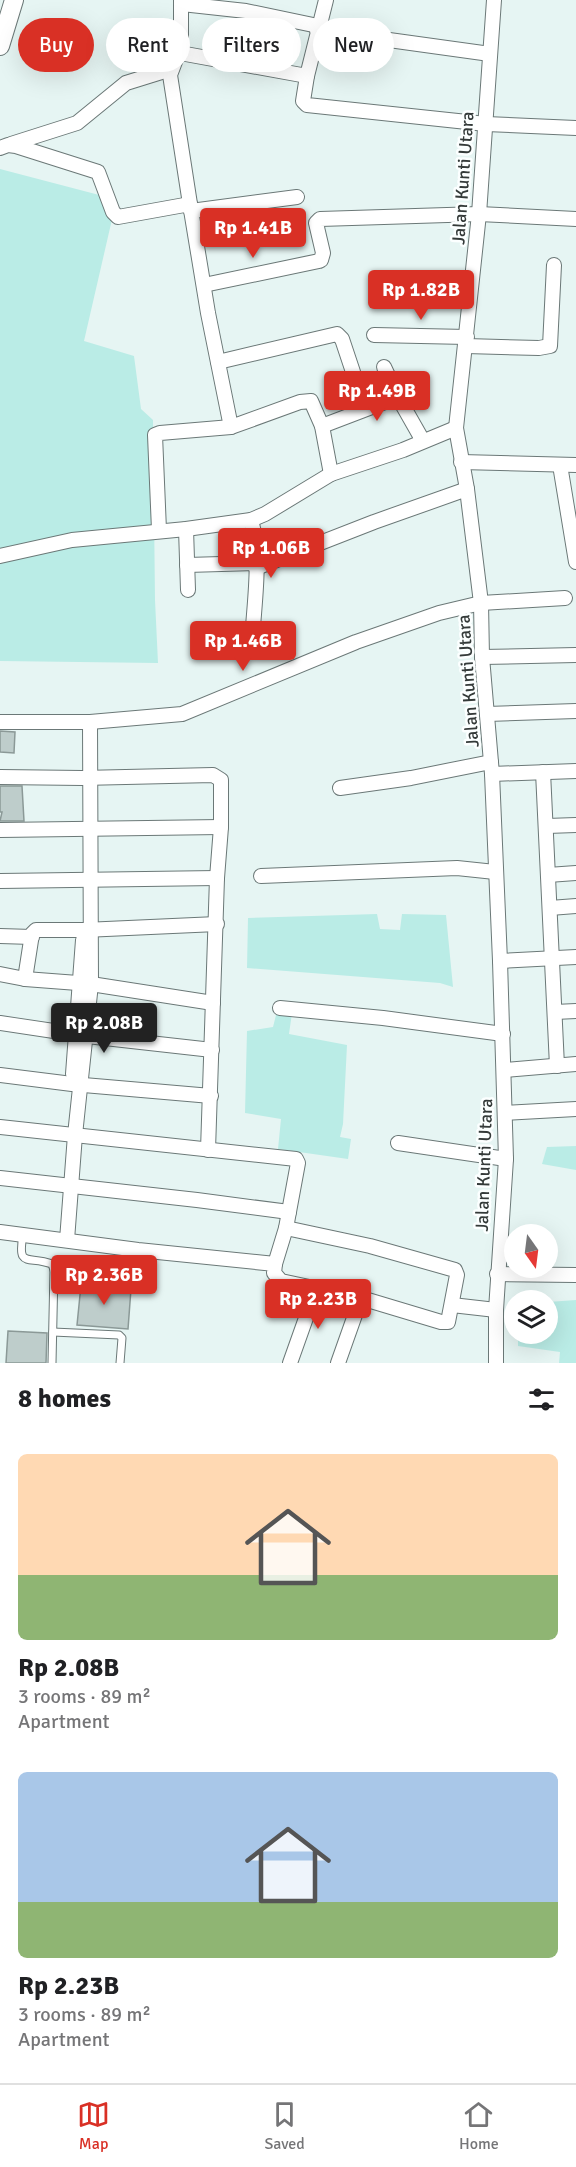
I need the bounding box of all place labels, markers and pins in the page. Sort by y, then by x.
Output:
pin: Rp 1.41B [191,208,315,259]
pin: Rp 1.82B [359,270,483,321]
pin: Rp 1.49B [315,371,439,422]
pin: Rp 1.06B [209,528,333,579]
pin: Rp 1.46B [181,621,305,672]
pin: Rp 2.08B [42,1003,166,1054]
pin: Rp 2.36B [42,1255,166,1306]
pin: Rp 2.23B [256,1279,380,1330]

